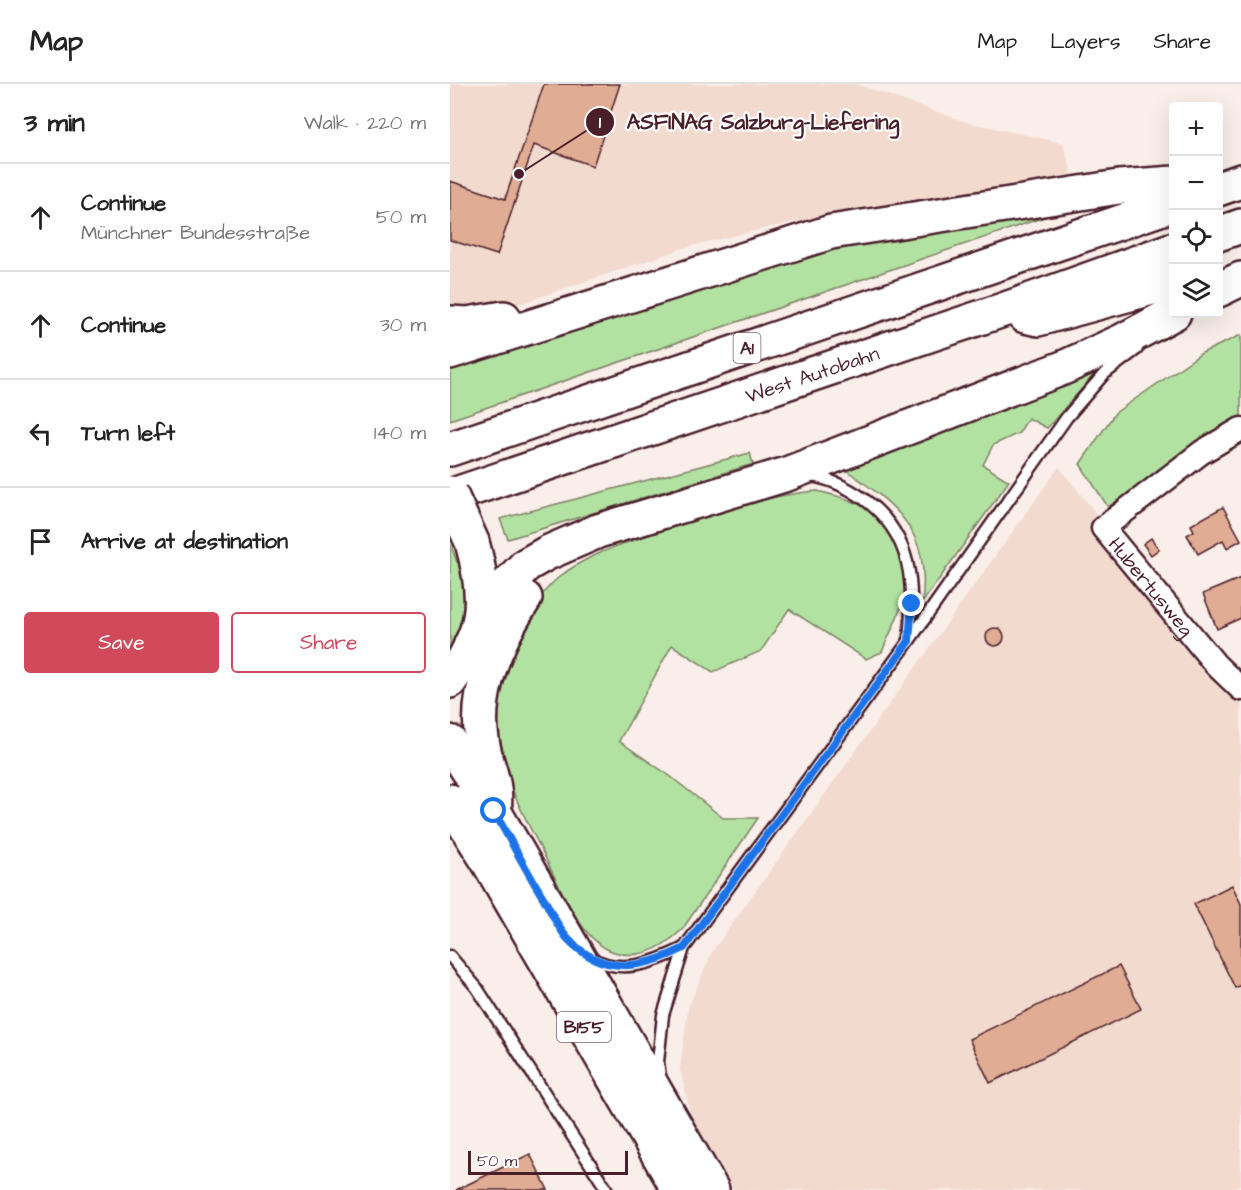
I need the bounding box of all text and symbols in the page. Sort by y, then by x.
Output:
text: Map [30,22,83,61]
text: Map [977,27,1017,56]
text: Layers [1050,27,1120,56]
text: Share [1153,27,1211,56]
callout: ASFINAG Salzburg-Liefering [585,102,911,141]
map controls [1169,102,1223,318]
button: + [1169,102,1223,156]
text: 3 min [24,105,85,141]
text: ASFINAG Salzburg-Liefering [627,108,899,139]
text: Walk · 220 m [304,109,426,137]
text: 1 [599,110,602,135]
button: − [1169,156,1223,210]
text: Continue [81,188,166,219]
icon: ahead [24,201,57,234]
text: 50 m [376,203,426,231]
button: locate [1169,210,1223,264]
text: Münchner Bundesstraße [81,219,310,247]
button: layers [1169,264,1223,318]
icon: ahead [24,309,57,342]
text: Continue [81,310,166,341]
text: 30 m [380,311,426,339]
road number: A1 [734,333,760,363]
street label: West Autobahn [742,340,883,411]
icon: left [24,417,57,450]
text: Turn left [81,418,175,449]
text: 140 m [374,419,426,447]
icon: arrive [24,525,57,558]
text: Arrive at destination [81,526,288,557]
street label: Hubertusweg [1101,532,1200,643]
route end [898,590,924,616]
button: Save [24,612,219,673]
button: Share [231,612,426,673]
route start [480,797,506,823]
road number: B155 [557,1012,611,1042]
scale bar [468,1148,628,1176]
text: 50 m [477,1150,517,1172]

